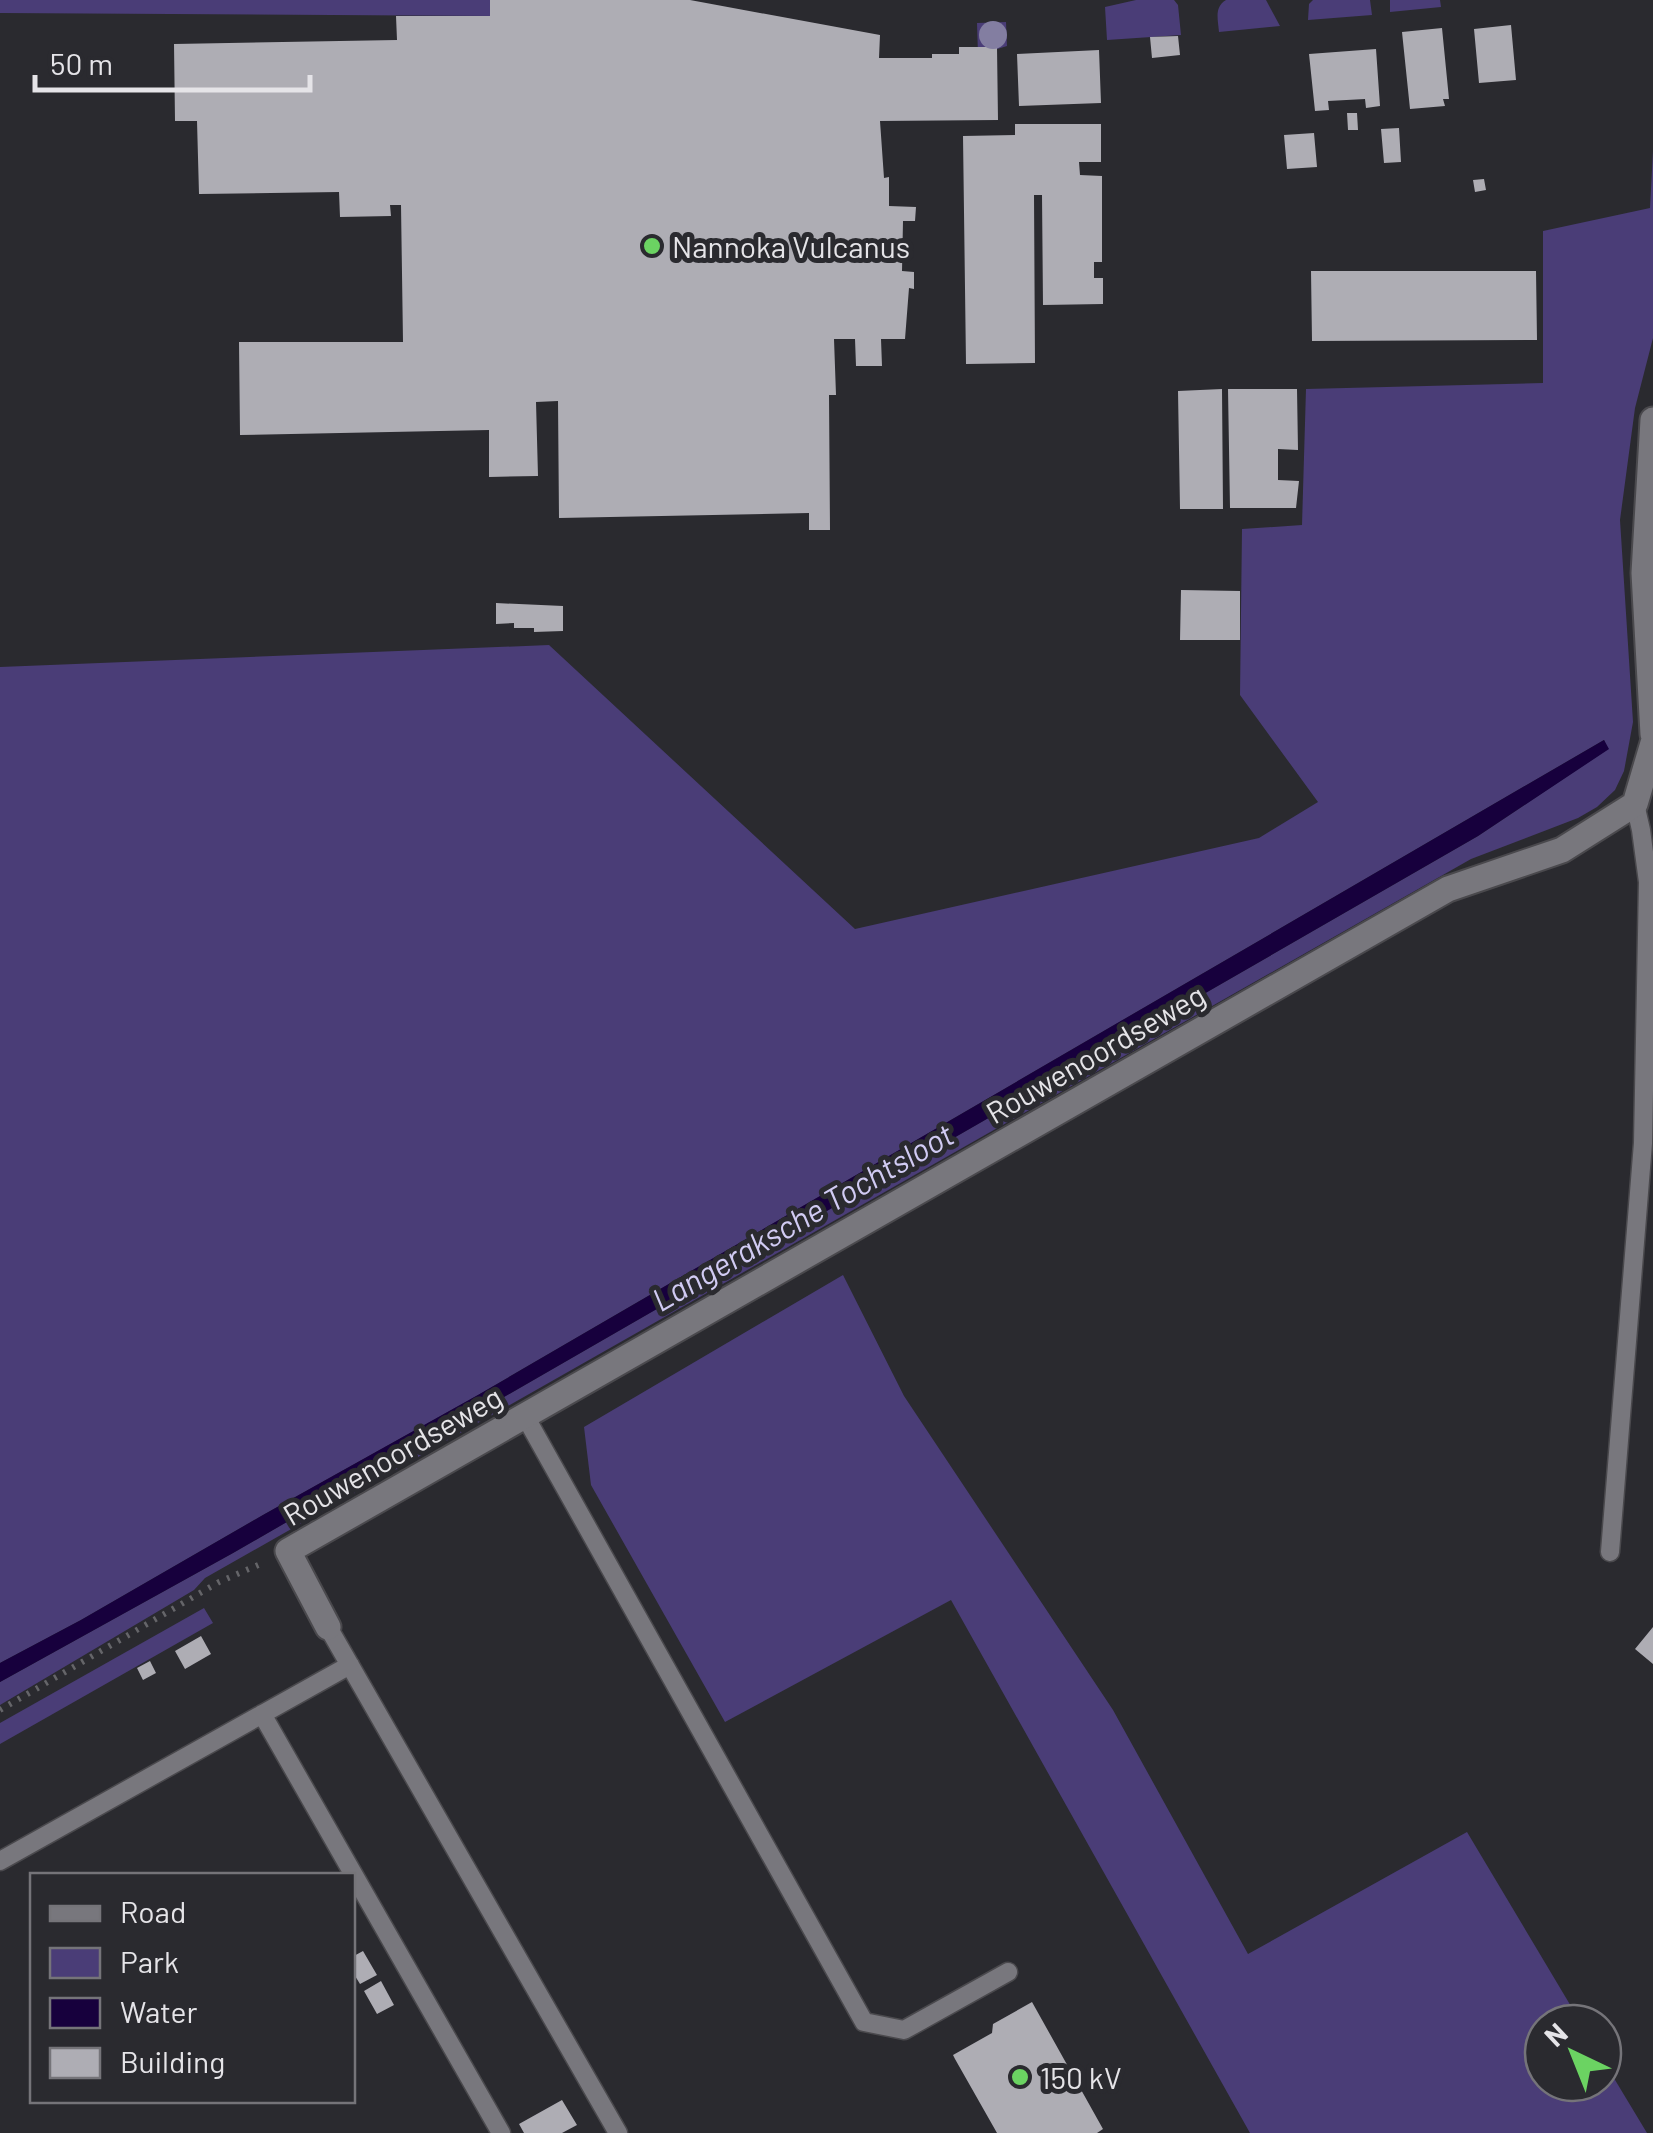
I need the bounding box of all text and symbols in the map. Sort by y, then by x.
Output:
scale bar [35,30,310,92]
text: 50 m [50,45,113,81]
place label: Nannoka Vulcanus [672,228,910,264]
marker: Nannoka Vulcanus [641,235,663,257]
street label: Rouwenoordseweg [979,976,1211,1130]
water label: Langeraksche Tochtsloot [645,1114,959,1318]
street label: Rouwenoordseweg [276,1378,508,1532]
legend [30,1873,355,2103]
text: Road [120,1893,186,1929]
text: Park [120,1943,179,1979]
text: Water [120,1993,198,2029]
north arrow [1523,2003,1623,2103]
text: N [1537,2015,1574,2053]
text: Building [120,2043,225,2079]
place label: 150 kV [1040,2059,1122,2095]
marker: 150 kV [1009,2066,1031,2088]

